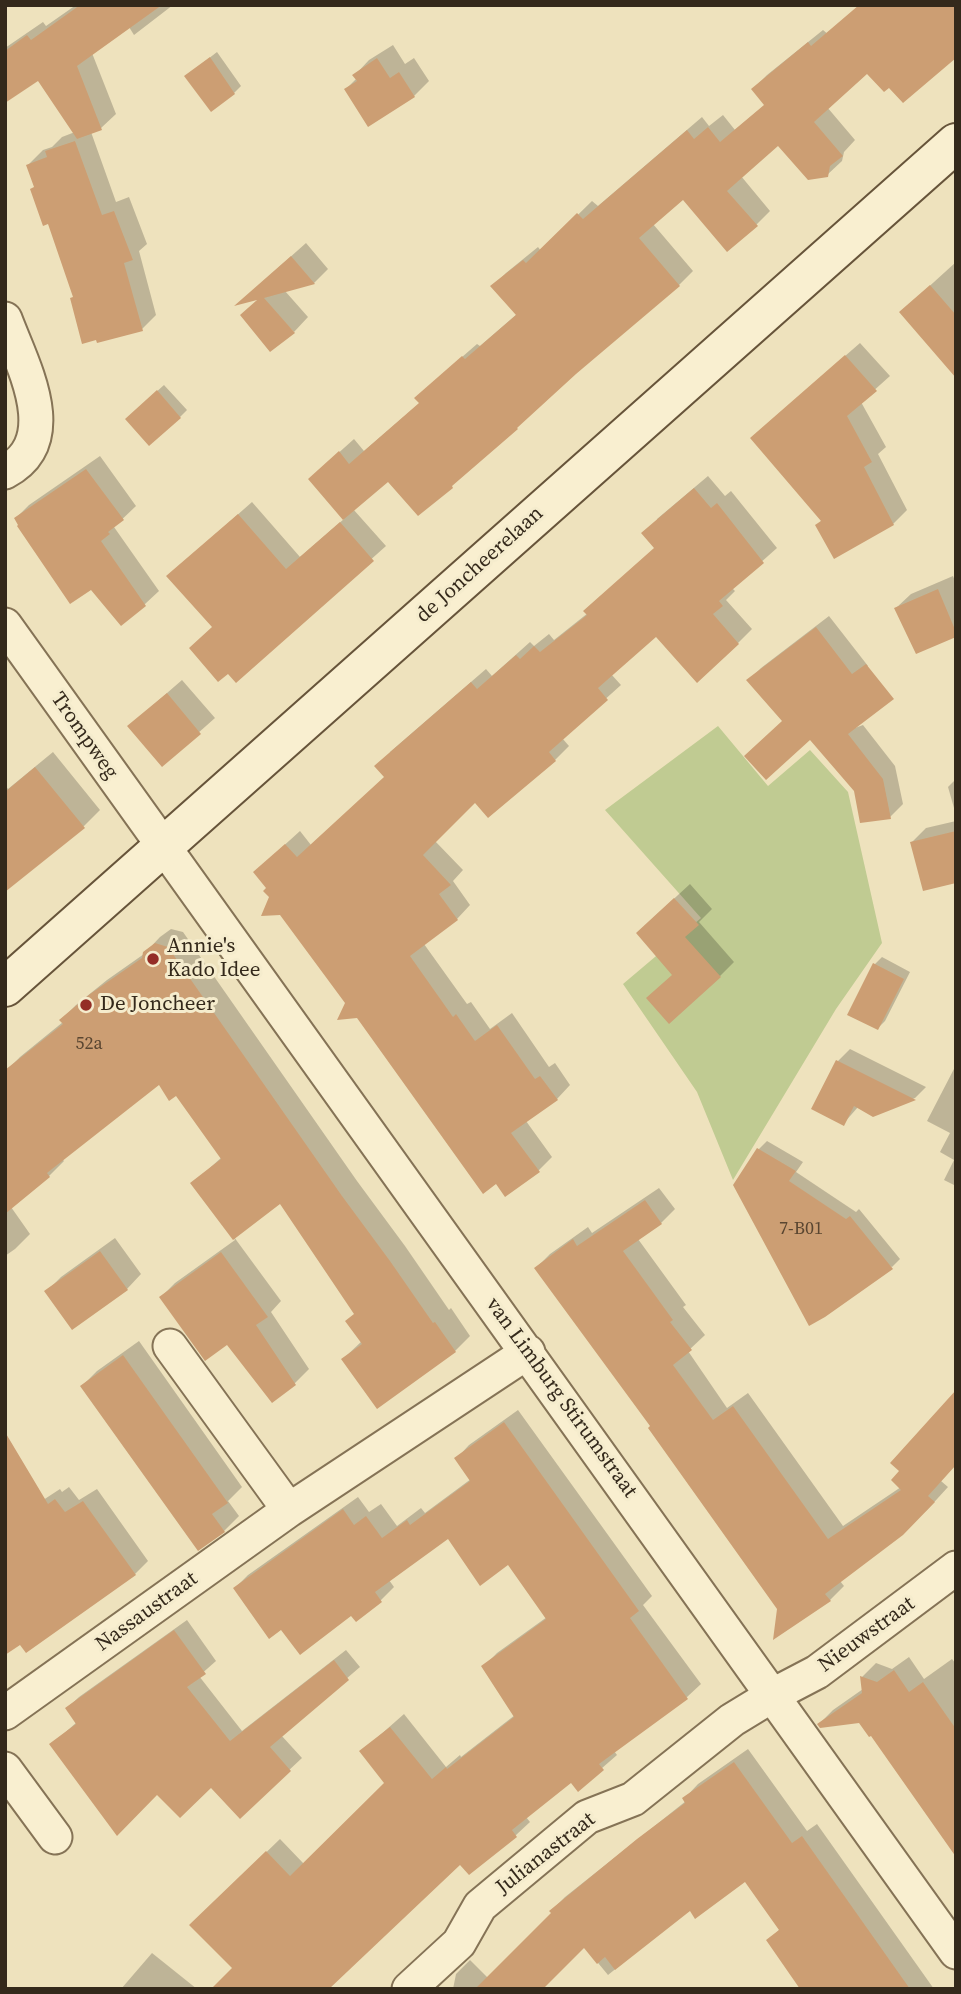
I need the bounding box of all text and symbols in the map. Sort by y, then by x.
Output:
street label: de Joncheerelaan [411,501,549,629]
street label: Trompweg [45,688,123,784]
place label: Annie's Kado Idee [167,934,261,984]
marker: Annie's Kado Idee [145,951,161,967]
place label: De Joncheer [100,992,215,1018]
marker: De Joncheer [78,997,94,1013]
house number: 52a [75,1033,103,1055]
house number: 7-B01 [779,1218,823,1240]
street label: van Limburg Stirumstraat [480,1293,642,1503]
street label: Nassaustraat [91,1567,203,1657]
street label: Nieuwstraat [814,1592,920,1678]
street label: Julianastraat [491,1808,601,1900]

